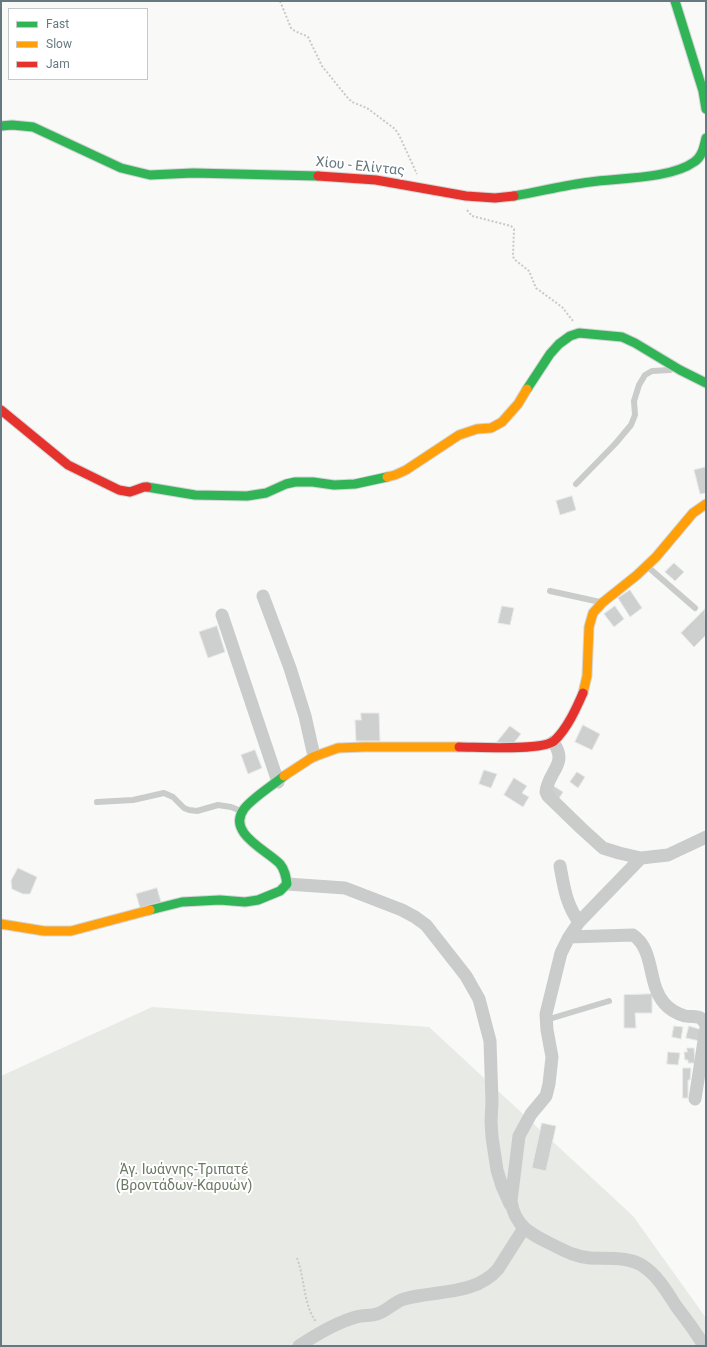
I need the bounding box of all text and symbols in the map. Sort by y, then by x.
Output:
legend [8,8,148,80]
text: Fast [46,17,69,31]
text: Slow [46,37,72,51]
text: Jam [46,57,70,71]
street label: Χίου - Ελίντας [315,154,405,180]
park label: Άγ. Ιωάννης-Τριπατέ (Βροντάδων-Καρυών) [116,1162,252,1194]

